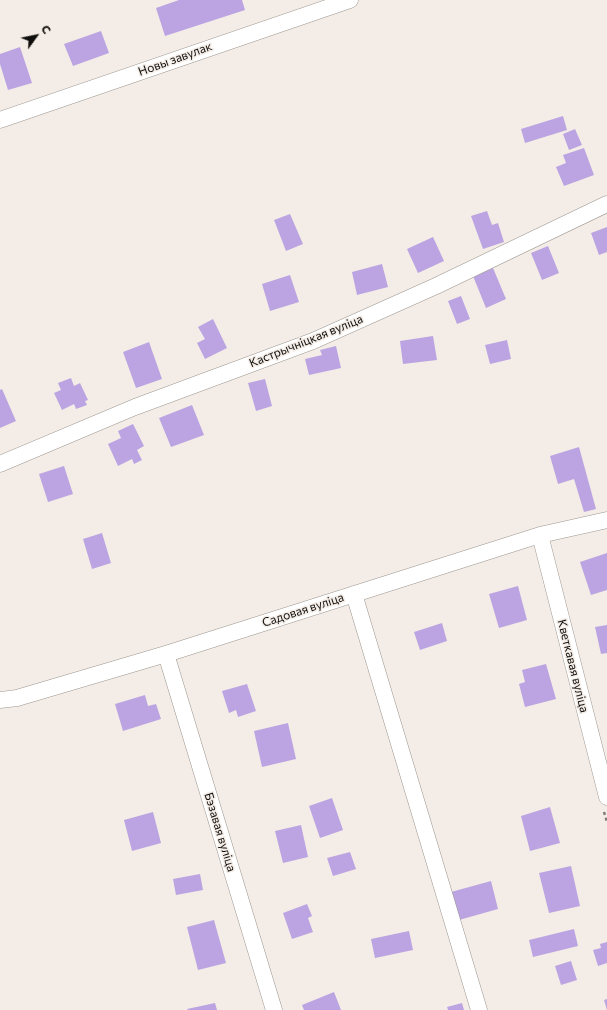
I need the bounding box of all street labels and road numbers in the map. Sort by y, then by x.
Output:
street label: Новы завулак [136,39,214,79]
street label: Кастрычніцкая вуліца [247,312,365,370]
street label: Садовая вуліца [260,590,346,630]
street label: Кветкавая вуліца [554,618,592,714]
street label: Бэзавая вуліца [201,791,239,873]

